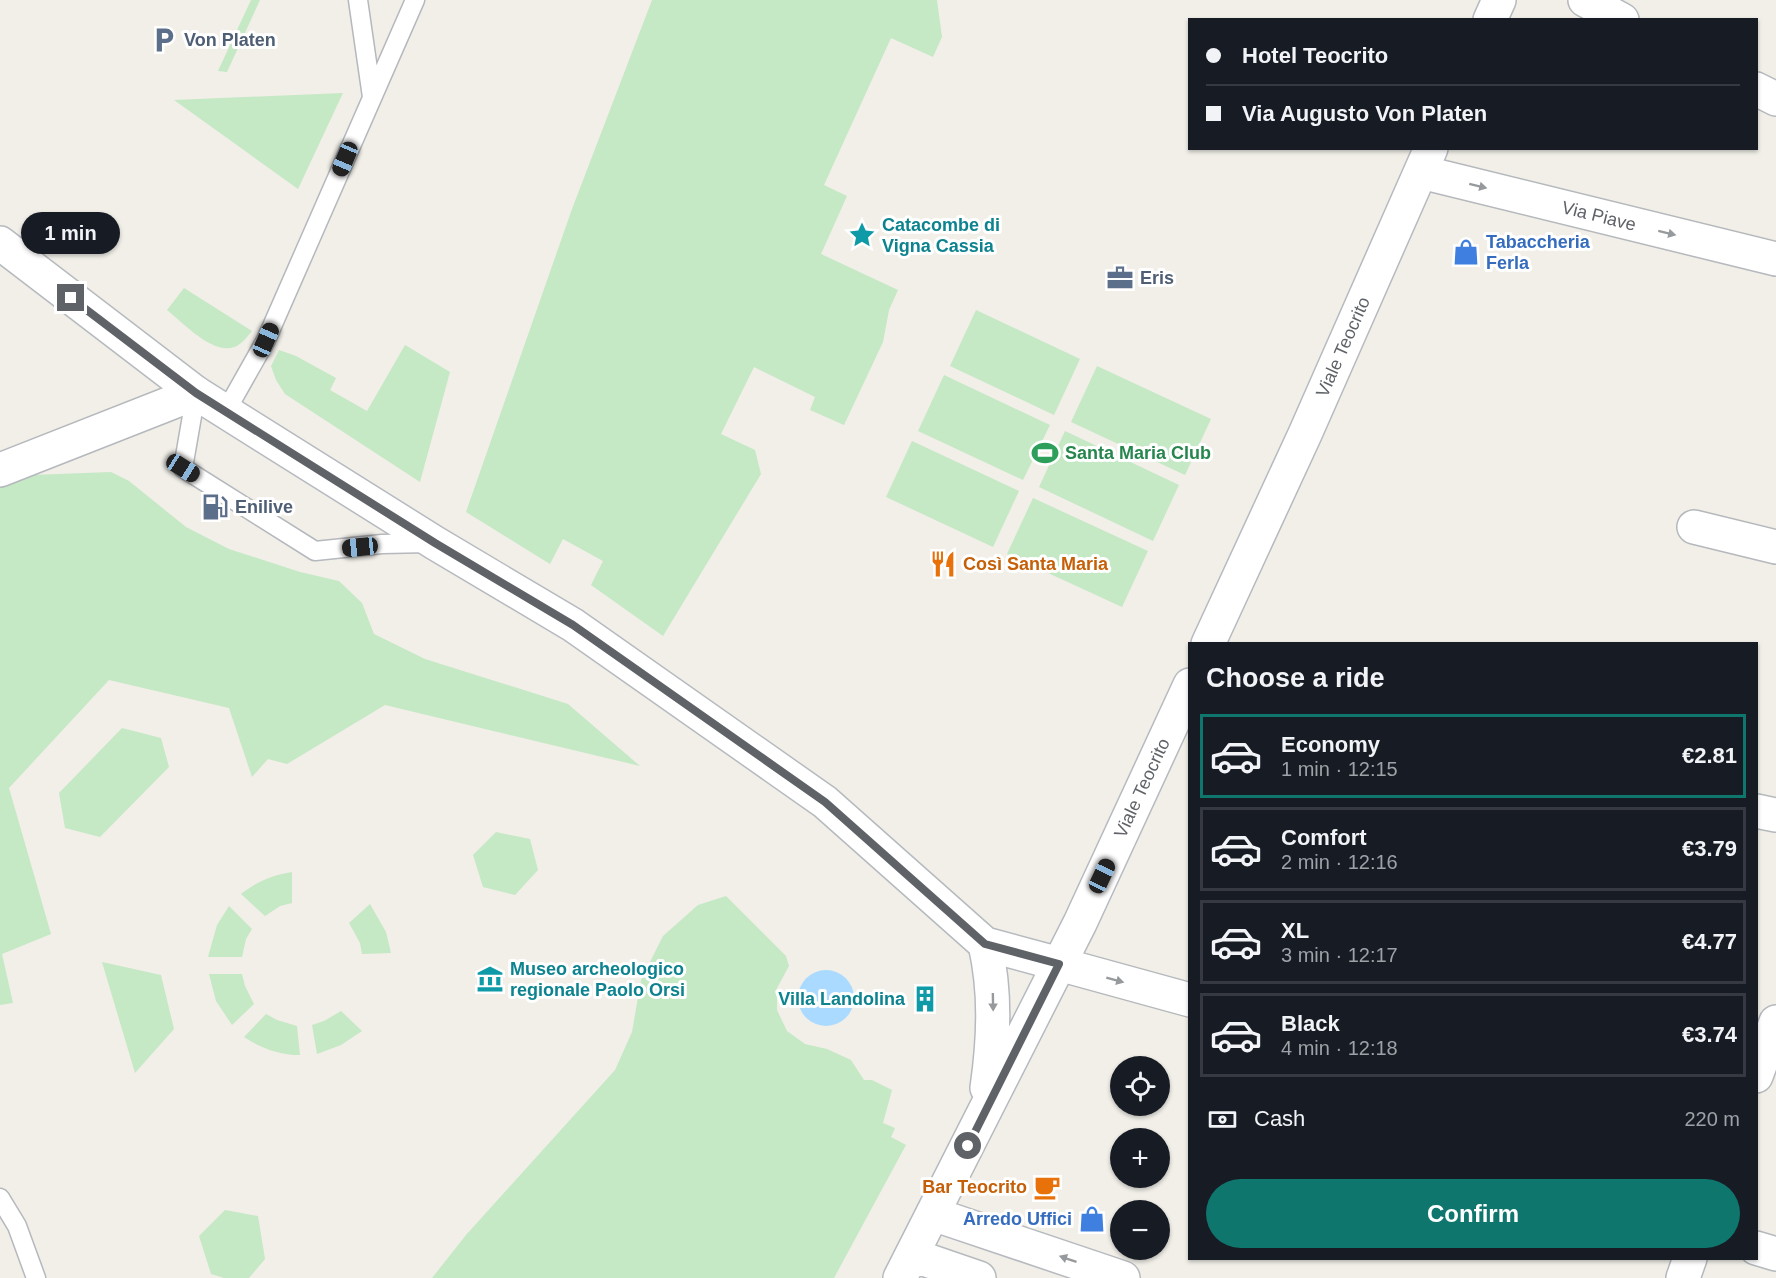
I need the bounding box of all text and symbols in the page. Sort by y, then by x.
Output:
parking icon: Von Platen [149,25,179,55]
place label: Von Platen [184,30,276,50]
text: Hotel Teocrito [1242,43,1388,68]
text: Via Augusto Von Platen [1242,101,1487,126]
car [330,139,360,179]
one-way arrow [1469,182,1487,192]
street label: Via Piave [1560,197,1638,235]
callout: 1 min [22,211,121,253]
place label: Catacombe di Vigna Cassia [882,215,1000,256]
place icon: Catacombe di Vigna Cassia [847,220,877,250]
text: 1 min [44,222,97,244]
one-way arrow [1658,228,1676,238]
place label: Tabaccheria Ferla [1486,232,1591,273]
shop icon: Tabaccheria Ferla [1451,237,1481,267]
office icon: Eris [1105,263,1135,293]
place label: Eris [1140,268,1174,288]
route end [57,284,84,311]
street label: Viale Teocrito [1312,294,1374,400]
car [250,320,282,360]
sports icon: Santa Maria Club [1030,438,1060,468]
place label: Santa Maria Club [1065,443,1211,463]
car [163,451,203,485]
fuel station icon: Enilive [200,492,230,522]
place label: Enilive [235,497,293,517]
car [341,536,379,558]
restaurant icon: Così Santa Maria [928,549,958,579]
place label: Così Santa Maria [963,554,1109,574]
text: Choose a ride [1206,663,1385,693]
icon: car [1209,729,1263,783]
text: Economy [1281,732,1380,757]
street label: Viale Teocrito [1110,735,1174,841]
text: €2.81 [1682,743,1737,768]
text: 1 min · 12:15 [1281,758,1398,780]
icon: car [1209,822,1263,876]
text: Comfort [1281,825,1367,850]
text: €3.79 [1682,836,1737,861]
text: 2 min · 12:16 [1281,851,1398,873]
car [1086,856,1118,896]
icon: car [1209,915,1263,969]
text: XL [1281,918,1309,943]
text: €4.77 [1682,929,1737,954]
text: 3 min · 12:17 [1281,944,1398,966]
place label: Museo archeologico regionale Paolo Orsi [510,959,685,1000]
museum icon: Museo archeologico regionale Paolo Orsi [475,964,505,994]
one-way arrow [1106,975,1124,985]
building icon: Villa Landolina [910,984,940,1014]
place label: Villa Landolina [778,989,906,1009]
one-way arrow [988,992,998,1011]
icon: car [1209,1008,1263,1062]
text: Black [1281,1011,1340,1036]
text: €3.74 [1682,1022,1737,1047]
text: 4 min · 12:18 [1281,1037,1398,1059]
map controls [1110,1056,1170,1260]
button: locate [1110,1056,1170,1116]
icon: cash [1206,1103,1239,1136]
text: Cash [1254,1106,1305,1131]
text: 220 m [1684,1108,1740,1130]
button: + [1110,1128,1170,1188]
route start [954,1132,981,1159]
cafe icon: Bar Teocrito [1032,1172,1062,1202]
place label: Bar Teocrito [922,1177,1027,1197]
button: Confirm [1206,1179,1740,1248]
button: − [1110,1200,1170,1260]
shop icon: Arredo Uffici [1077,1204,1107,1234]
place label: Arredo Uffici [963,1209,1072,1229]
one-way arrow [1059,1254,1077,1264]

